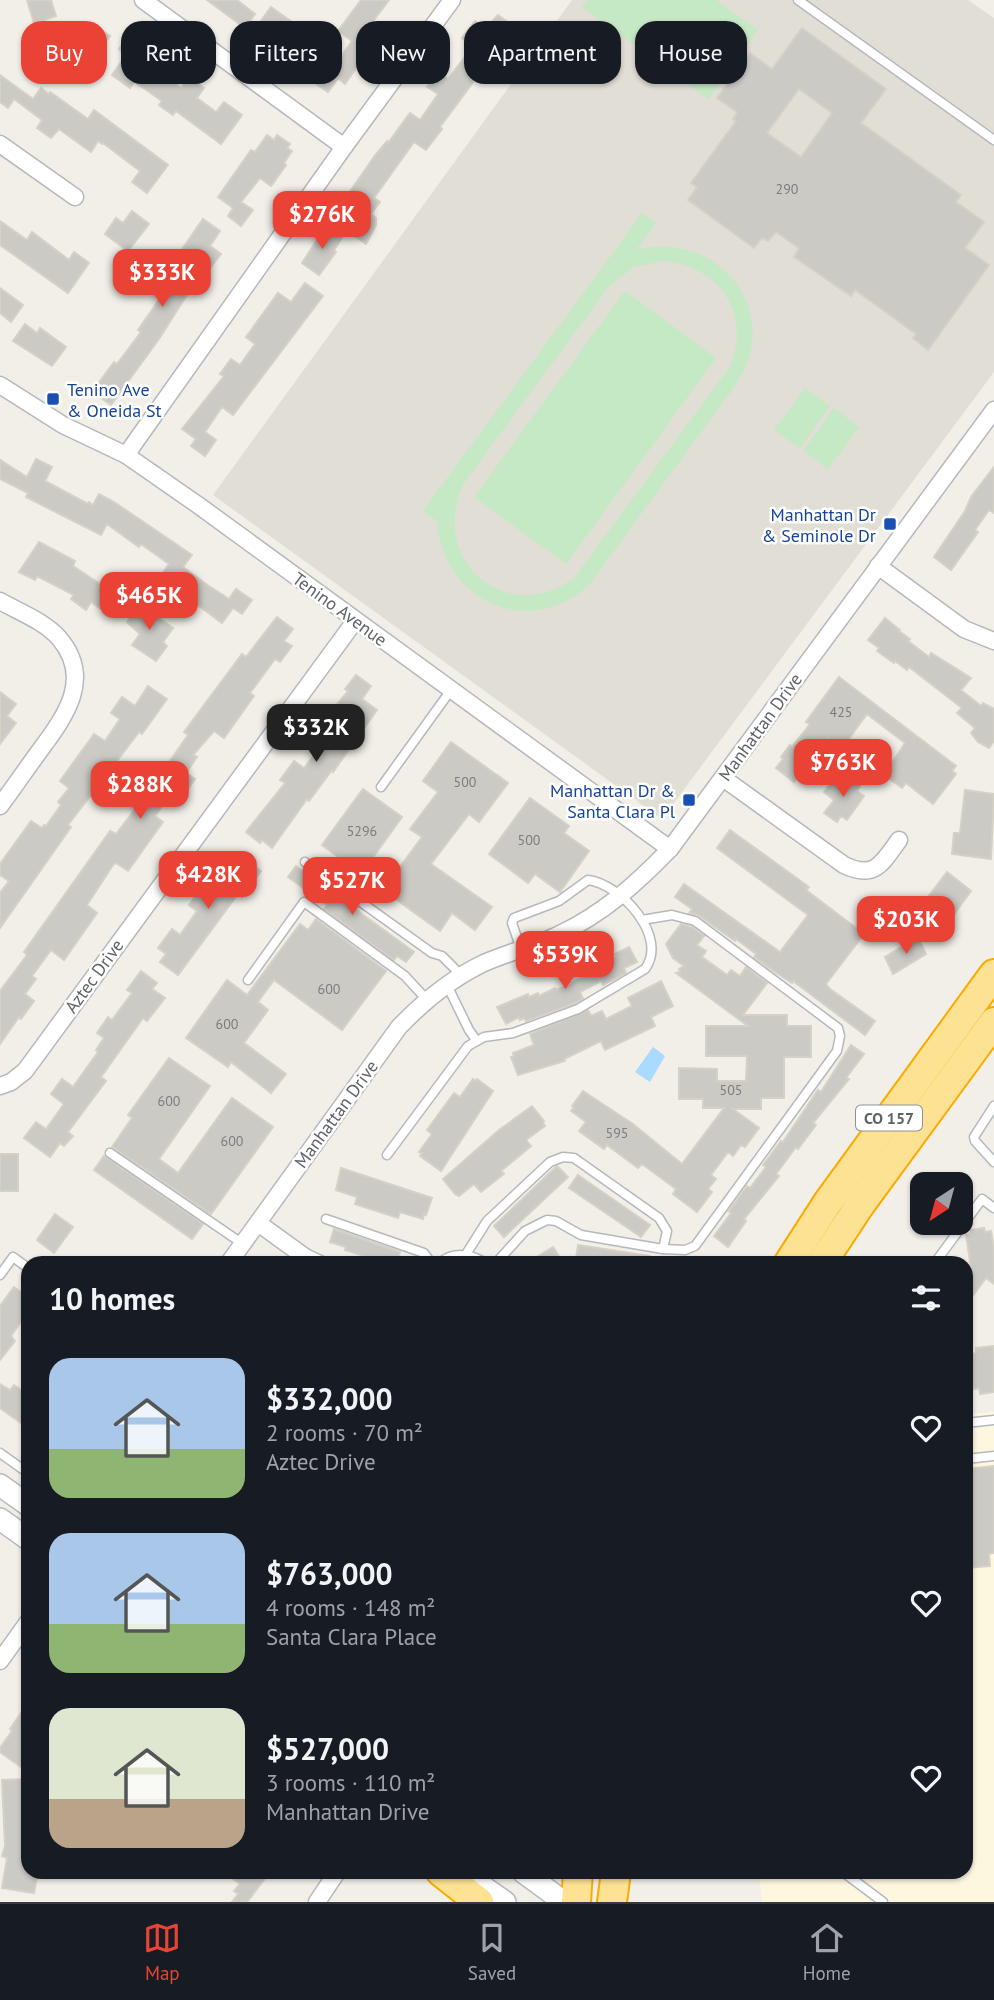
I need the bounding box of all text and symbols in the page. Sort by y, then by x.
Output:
chip: Buy [21,21,107,84]
chip: Rent [121,21,216,84]
chip: Filters [230,21,342,84]
chip: New [356,21,450,84]
chip: Apartment [464,21,621,84]
chip: House [635,21,747,84]
house number: 290 [776,180,799,198]
pin: $276K [273,191,371,251]
text: $276K [289,199,355,228]
pin: $333K [113,250,211,309]
text: $333K [129,257,195,286]
place label: Tenino Ave & Oneida St [67,378,162,422]
marker: Tenino Ave & Oneida St [45,391,61,407]
place label: Manhattan Dr & Seminole Dr [762,503,876,547]
marker: Manhattan Dr & Seminole Dr [882,516,898,532]
street label: Tenino Avenue [288,567,392,651]
pin: $465K [100,572,198,632]
text: $465K [116,580,182,609]
street label: Manhattan Drive [713,668,807,786]
house number: 425 [830,703,852,721]
pin: $332K [267,704,365,764]
text: $332K [283,712,349,741]
pin: $763K [794,740,892,799]
text: $763K [810,747,876,776]
pin: $288K [91,762,189,821]
text: $288K [107,769,173,798]
house number: 500 [454,773,477,791]
place label: Manhattan Dr & Santa Clara Pl [550,779,676,823]
marker: Manhattan Dr & Santa Clara Pl [681,792,697,808]
house number: 5296 [347,822,377,840]
house number: 500 [518,831,541,849]
pin: $428K [159,852,257,911]
pin: $527K [303,858,401,917]
text: $428K [175,859,241,888]
text: $527K [319,865,385,894]
pin: $203K [857,897,955,956]
text: $203K [873,904,939,933]
pin: $539K [516,932,614,991]
street label: Aztec Drive [59,935,129,1017]
text: $539K [532,939,598,968]
house number: 600 [318,980,341,998]
house number: 600 [216,1015,239,1033]
street label: Manhattan Drive [289,1055,383,1173]
house number: 505 [720,1081,742,1099]
house number: 600 [158,1092,181,1110]
road number: CO 157 [856,1106,922,1130]
house number: 595 [606,1124,628,1142]
house number: 600 [221,1132,244,1150]
north arrow [910,1172,973,1236]
map controls [910,1172,973,1235]
text: 10 homes [49,1279,175,1318]
icon: filters [907,1279,945,1317]
text: $332,000 [266,1379,393,1418]
icon: home [105,1386,189,1470]
icon: heart [907,1409,945,1447]
text: 2 rooms · 70 m² [266,1418,423,1447]
text: Aztec Drive [266,1447,376,1476]
text: $763,000 [266,1554,393,1593]
icon: home [105,1561,189,1645]
icon: heart [907,1584,945,1622]
text: 4 rooms · 148 m² [266,1593,435,1622]
text: Santa Clara Place [266,1622,437,1651]
text: $527,000 [266,1729,389,1768]
icon: home [105,1736,189,1820]
icon: heart [907,1759,945,1797]
text: 3 rooms · 110 m² [266,1768,435,1797]
text: Manhattan Drive [266,1797,429,1826]
tab: Map [143,1919,181,1985]
tab: Saved [468,1919,516,1985]
tab: Home [803,1919,851,1985]

